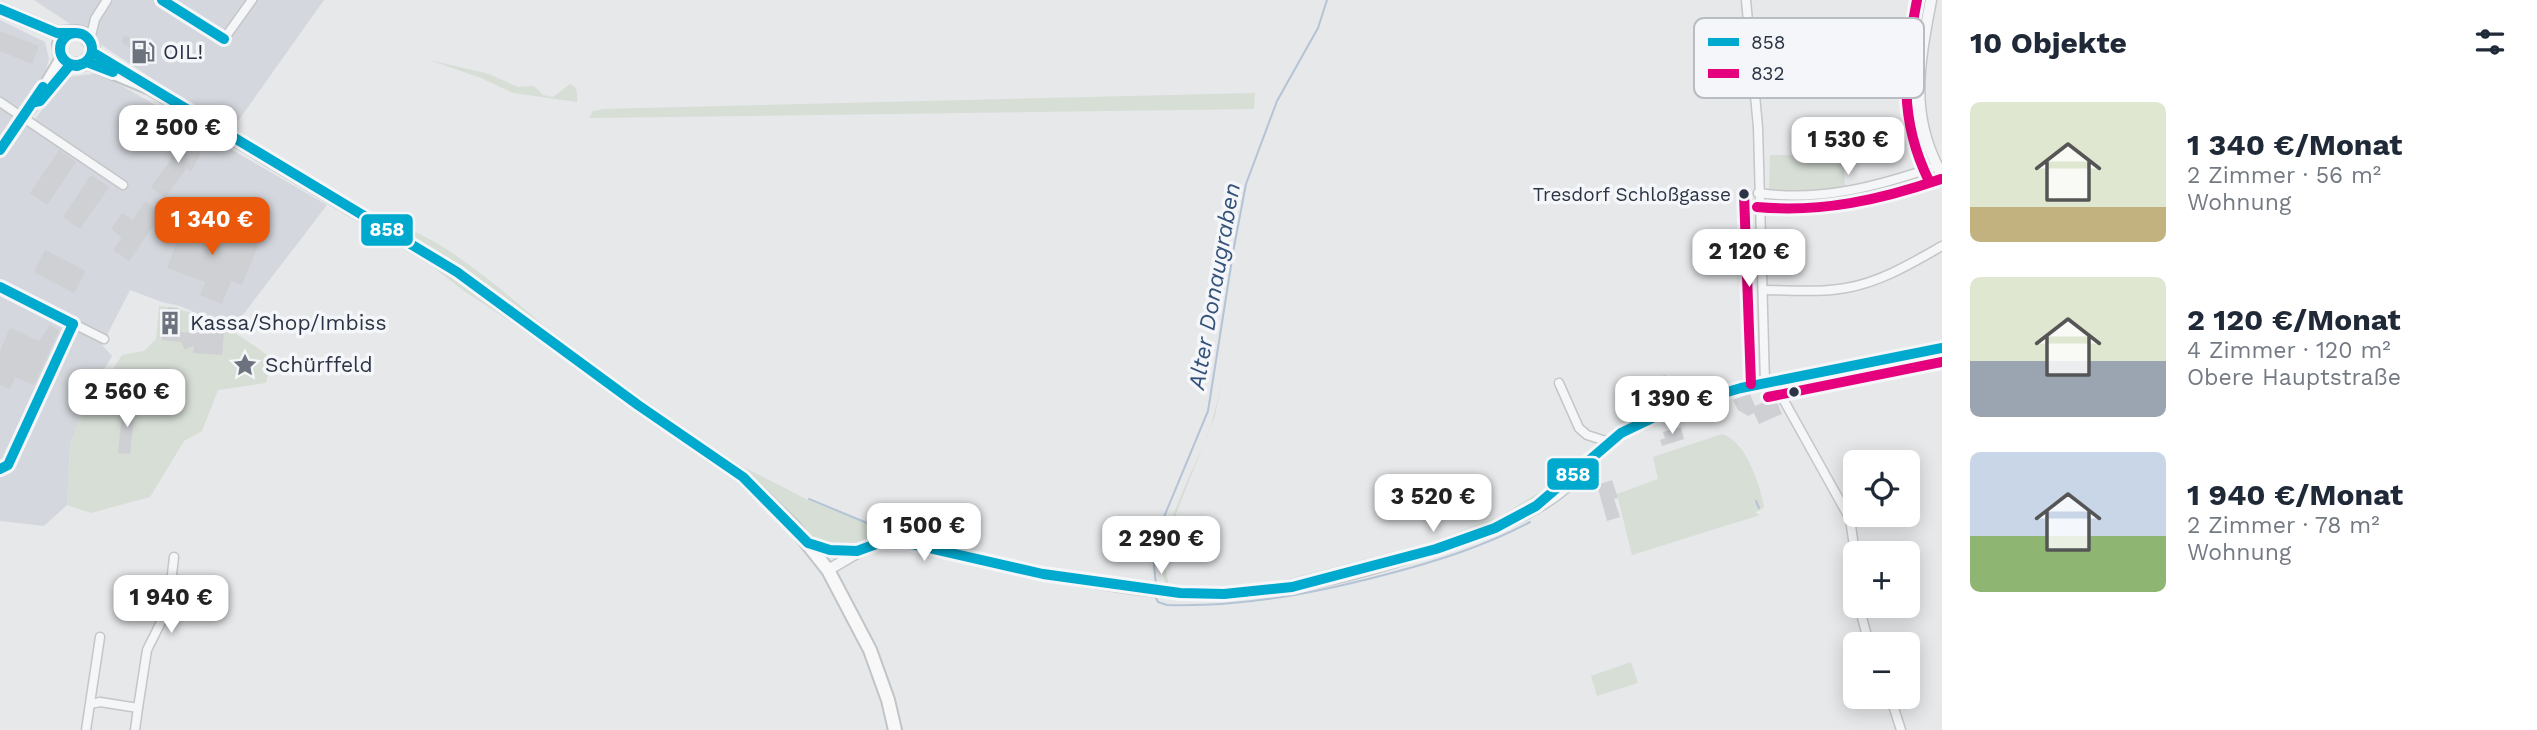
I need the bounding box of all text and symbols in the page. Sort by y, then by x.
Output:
legend [1694,18,1924,98]
icon: filters [2471,23,2509,61]
text: 10 Objekte [1970,25,2127,60]
text: 858 [1751,31,1785,54]
fuel station icon: OIL! [129,38,157,66]
place label: OIL! [163,39,203,64]
text: 832 [1751,62,1784,85]
pin: 2 500 € [113,106,243,165]
text: 2 500 € [135,114,221,141]
pin: 1 530 € [1783,118,1913,177]
text: 1 530 € [1807,126,1889,153]
text: 1 340 €/Monat [2187,127,2402,162]
icon: home [2026,130,2110,214]
text: 2 Zimmer · 56 m² [2187,162,2381,189]
water label: Alter Donaugraben [1183,181,1246,392]
place label: Tresdorf Schloßgasse [1533,183,1731,206]
marker: Tresdorf Schloßgasse [1737,187,1751,201]
text: Wohnung [2187,189,2291,216]
pin: 1 340 € [147,198,277,257]
text: 1 340 € [171,206,253,233]
line badge: 858 [360,213,414,247]
text: 858 [370,218,405,241]
pin: 2 120 € [1684,230,1814,289]
text: 2 120 € [1708,238,1790,265]
text: 2 120 €/Monat [2187,302,2401,337]
icon: home [2026,305,2110,389]
building icon: Kassa/Shop/Imbiss [156,309,184,337]
place label: Kassa/Shop/Imbiss [190,310,387,335]
text: 4 Zimmer · 120 m² [2187,337,2391,364]
place icon: Schürffeld [231,351,259,379]
place label: Schürffeld [265,352,373,377]
text: Obere Hauptstraße [2187,364,2401,391]
pin: 2 560 € [62,370,192,429]
pin: 1 390 € [1607,376,1737,436]
text: 2 560 € [84,378,170,405]
text: 1 390 € [1631,385,1713,412]
unlabelled marker [1787,385,1801,399]
map controls [1843,450,1920,709]
button: locate [1843,450,1920,527]
line badge: 858 [1546,457,1600,491]
text: 858 [1556,463,1591,486]
pin: 3 520 € [1368,475,1498,534]
text: 1 940 €/Monat [2187,477,2403,512]
icon: home [2026,480,2110,564]
text: 3 520 € [1391,483,1475,510]
pin: 1 500 € [859,504,989,563]
text: 1 500 € [883,512,965,539]
text: 2 Zimmer · 78 m² [2187,512,2380,539]
pin: 2 290 € [1096,516,1226,576]
text: 2 290 € [1118,525,1204,552]
text: Wohnung [2187,539,2291,566]
button: + [1843,541,1920,618]
pin: 1 940 € [106,576,236,635]
text: 1 940 € [129,584,213,611]
button: − [1843,632,1920,709]

